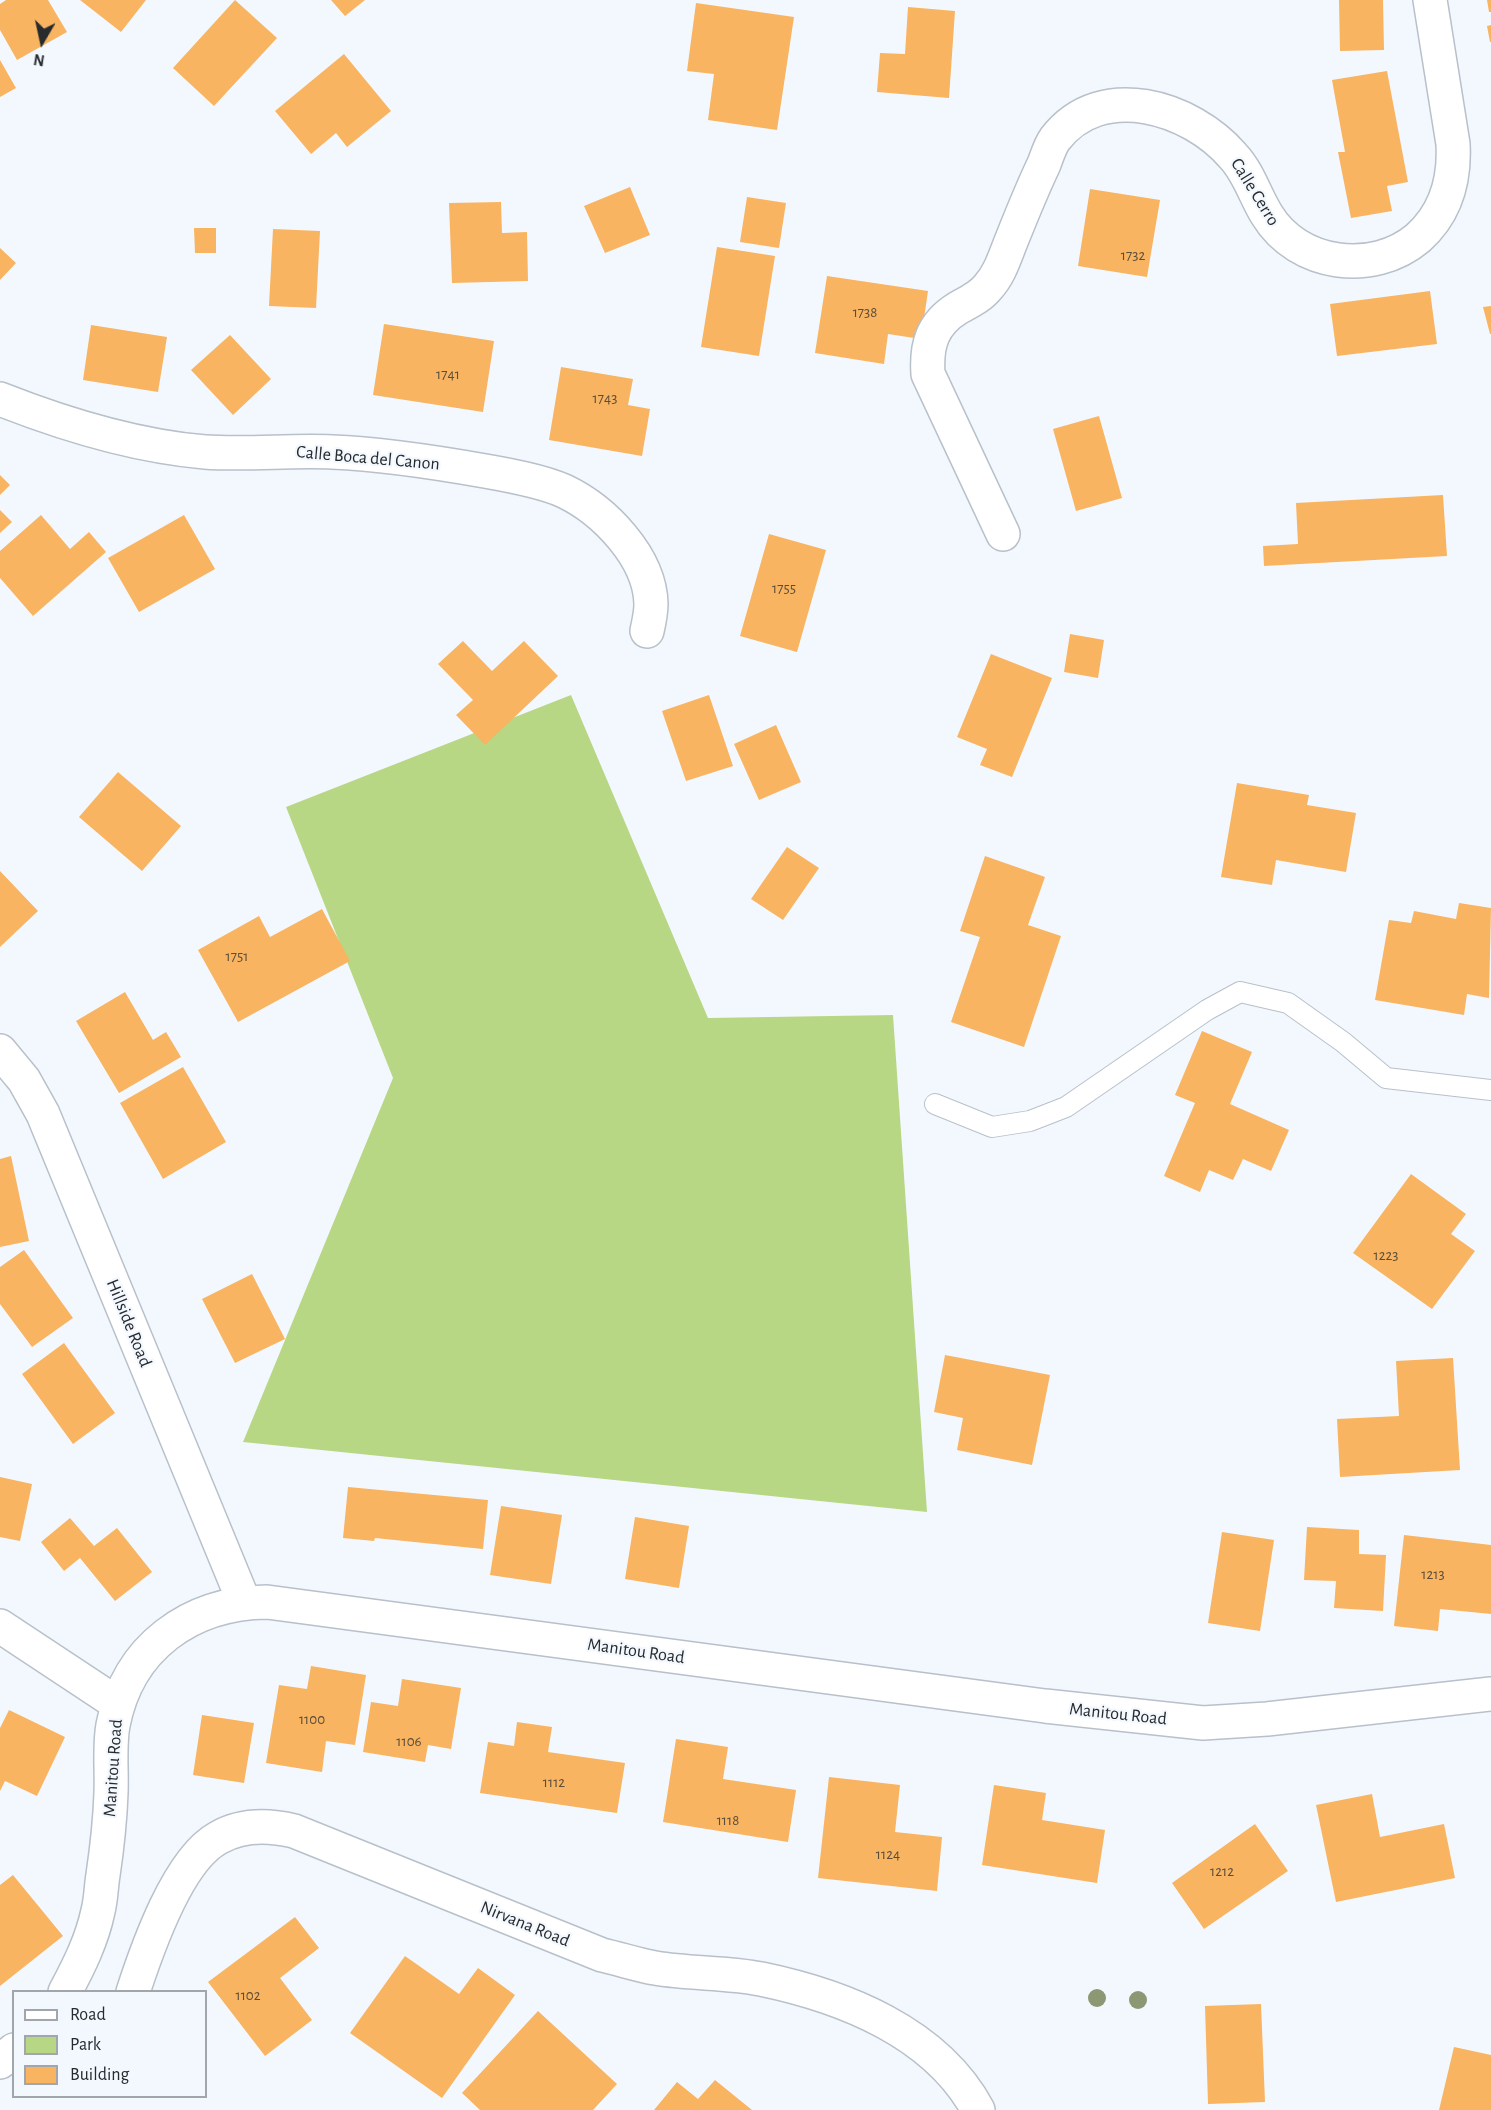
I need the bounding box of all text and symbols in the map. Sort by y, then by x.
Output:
north arrow [12,12,72,72]
text: N [32,51,46,69]
street label: Calle Cerro [1226,154,1284,230]
house number: 1732 [1121,246,1145,264]
house number: 1738 [853,303,877,321]
house number: 1741 [436,365,460,383]
house number: 1743 [593,389,617,407]
street label: Calle Boca del Canon [295,441,441,475]
house number: 1755 [772,579,796,597]
house number: 1751 [226,947,248,965]
house number: 1223 [1374,1246,1398,1264]
street label: Hillside Road [102,1276,156,1370]
house number: 1213 [1421,1565,1445,1583]
street label: Manitou Road [586,1633,686,1669]
street label: Manitou Road [1068,1698,1168,1730]
house number: 1100 [299,1710,325,1728]
street label: Manitou Road [99,1718,127,1818]
house number: 1106 [396,1732,422,1750]
house number: 1112 [543,1773,565,1791]
house number: 1118 [717,1811,739,1829]
house number: 1124 [876,1845,900,1863]
house number: 1212 [1210,1862,1234,1880]
street label: Nirvana Road [477,1896,573,1952]
house number: 1102 [235,1986,261,2004]
legend [12,1990,207,2098]
text: Road [70,2006,106,2024]
text: Park [70,2036,101,2054]
text: Building [70,2066,129,2084]

